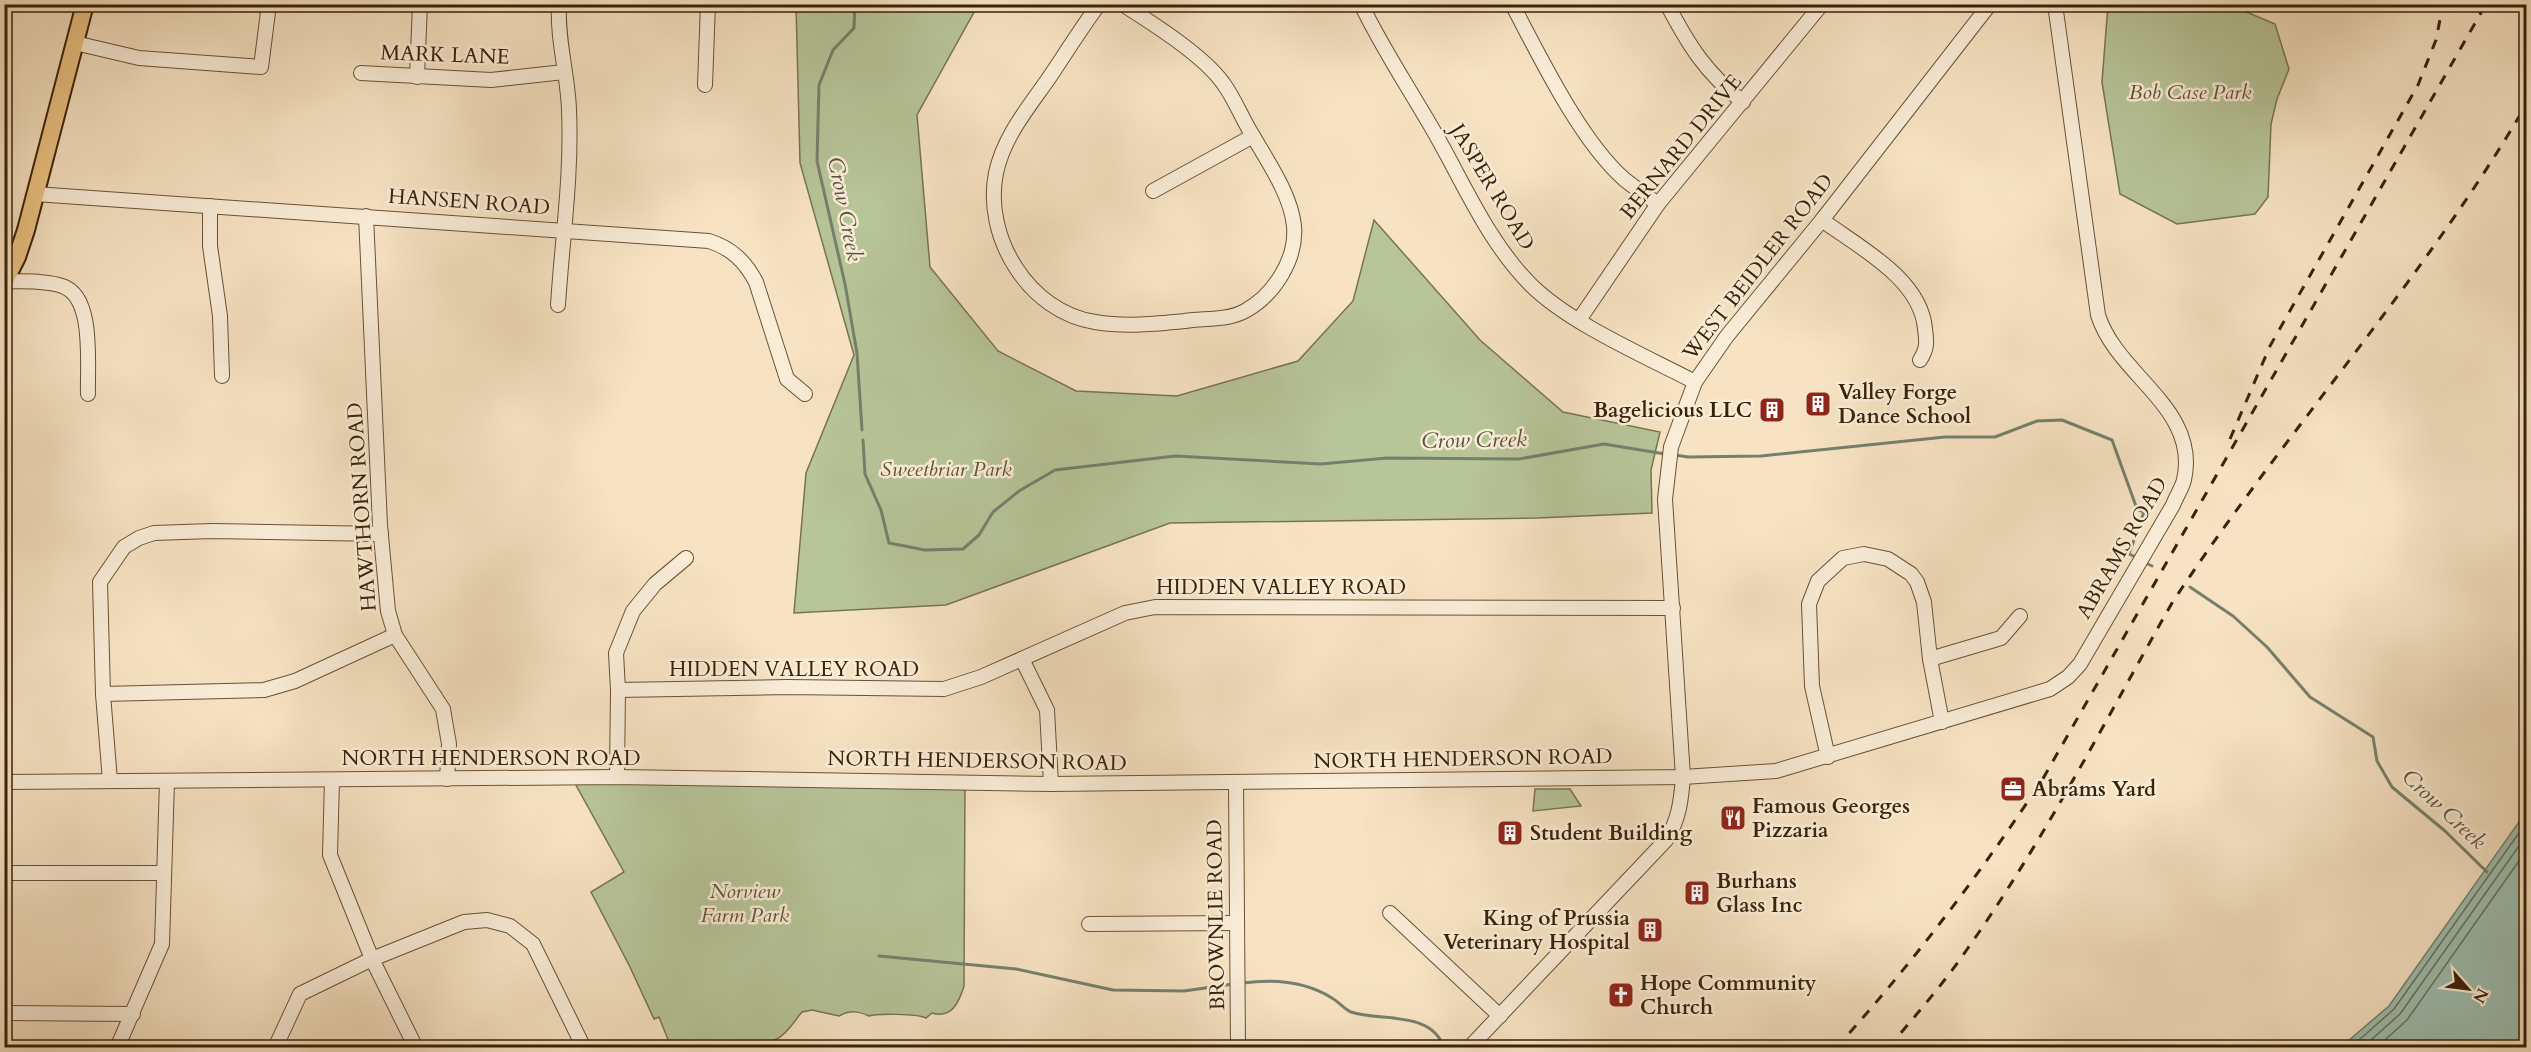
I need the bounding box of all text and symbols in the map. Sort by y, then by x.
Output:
street label: MARK LANE [380,38,510,72]
street label: BERNARD DRIVE [1613,68,1749,226]
park label: Bob Case Park [2128,78,2252,107]
street label: JASPER ROAD [1441,116,1541,256]
water label: Crow Creek [820,154,870,264]
street label: WEST BEIDLER ROAD [1675,168,1840,367]
street label: HANSEN ROAD [387,182,551,222]
place label: Valley Forge Dance School [1838,378,1971,431]
building icon: Valley Forge Dance School [1803,389,1833,419]
building icon: Bagelicious LLC [1757,395,1787,425]
place label: Bagelicious LLC [1593,396,1752,425]
street label: HAWTHORN ROAD [340,401,384,613]
water label: Crow Creek [1421,424,1527,456]
park label: Sweetbriar Park [880,455,1012,484]
street label: ABRAMS ROAD [2070,472,2174,624]
street label: HIDDEN VALLEY ROAD [1156,573,1406,602]
street label: HIDDEN VALLEY ROAD [669,655,919,684]
street label: NORTH HENDERSON ROAD [1313,742,1613,776]
street label: NORTH HENDERSON ROAD [341,744,641,773]
street label: NORTH HENDERSON ROAD [827,744,1127,778]
water label: Crow Creek [2395,762,2493,856]
office icon: Abrams Yard [1998,774,2028,804]
place label: Abrams Yard [2032,775,2156,804]
place label: Famous Georges Pizzaria [1752,792,1910,845]
restaurant icon: Famous Georges Pizzaria [1718,803,1748,833]
building icon: Student Building [1495,818,1525,848]
street label: BROWNLIE ROAD [1200,819,1232,1011]
place label: Student Building [1530,819,1693,848]
place label: Burhans Glass Inc [1716,867,1803,920]
park label: Norview Farm Park [701,877,790,930]
building icon: Burhans Glass Inc [1682,878,1712,908]
place label: King of Prussia Veterinary Hospital [1443,904,1631,957]
building icon: King of Prussia Veterinary Hospital [1635,915,1665,945]
north arrow [2438,959,2498,1019]
place label: Hope Community Church [1640,969,1817,1022]
church icon: Hope Community Church [1606,980,1636,1010]
text: N [2467,984,2493,1007]

